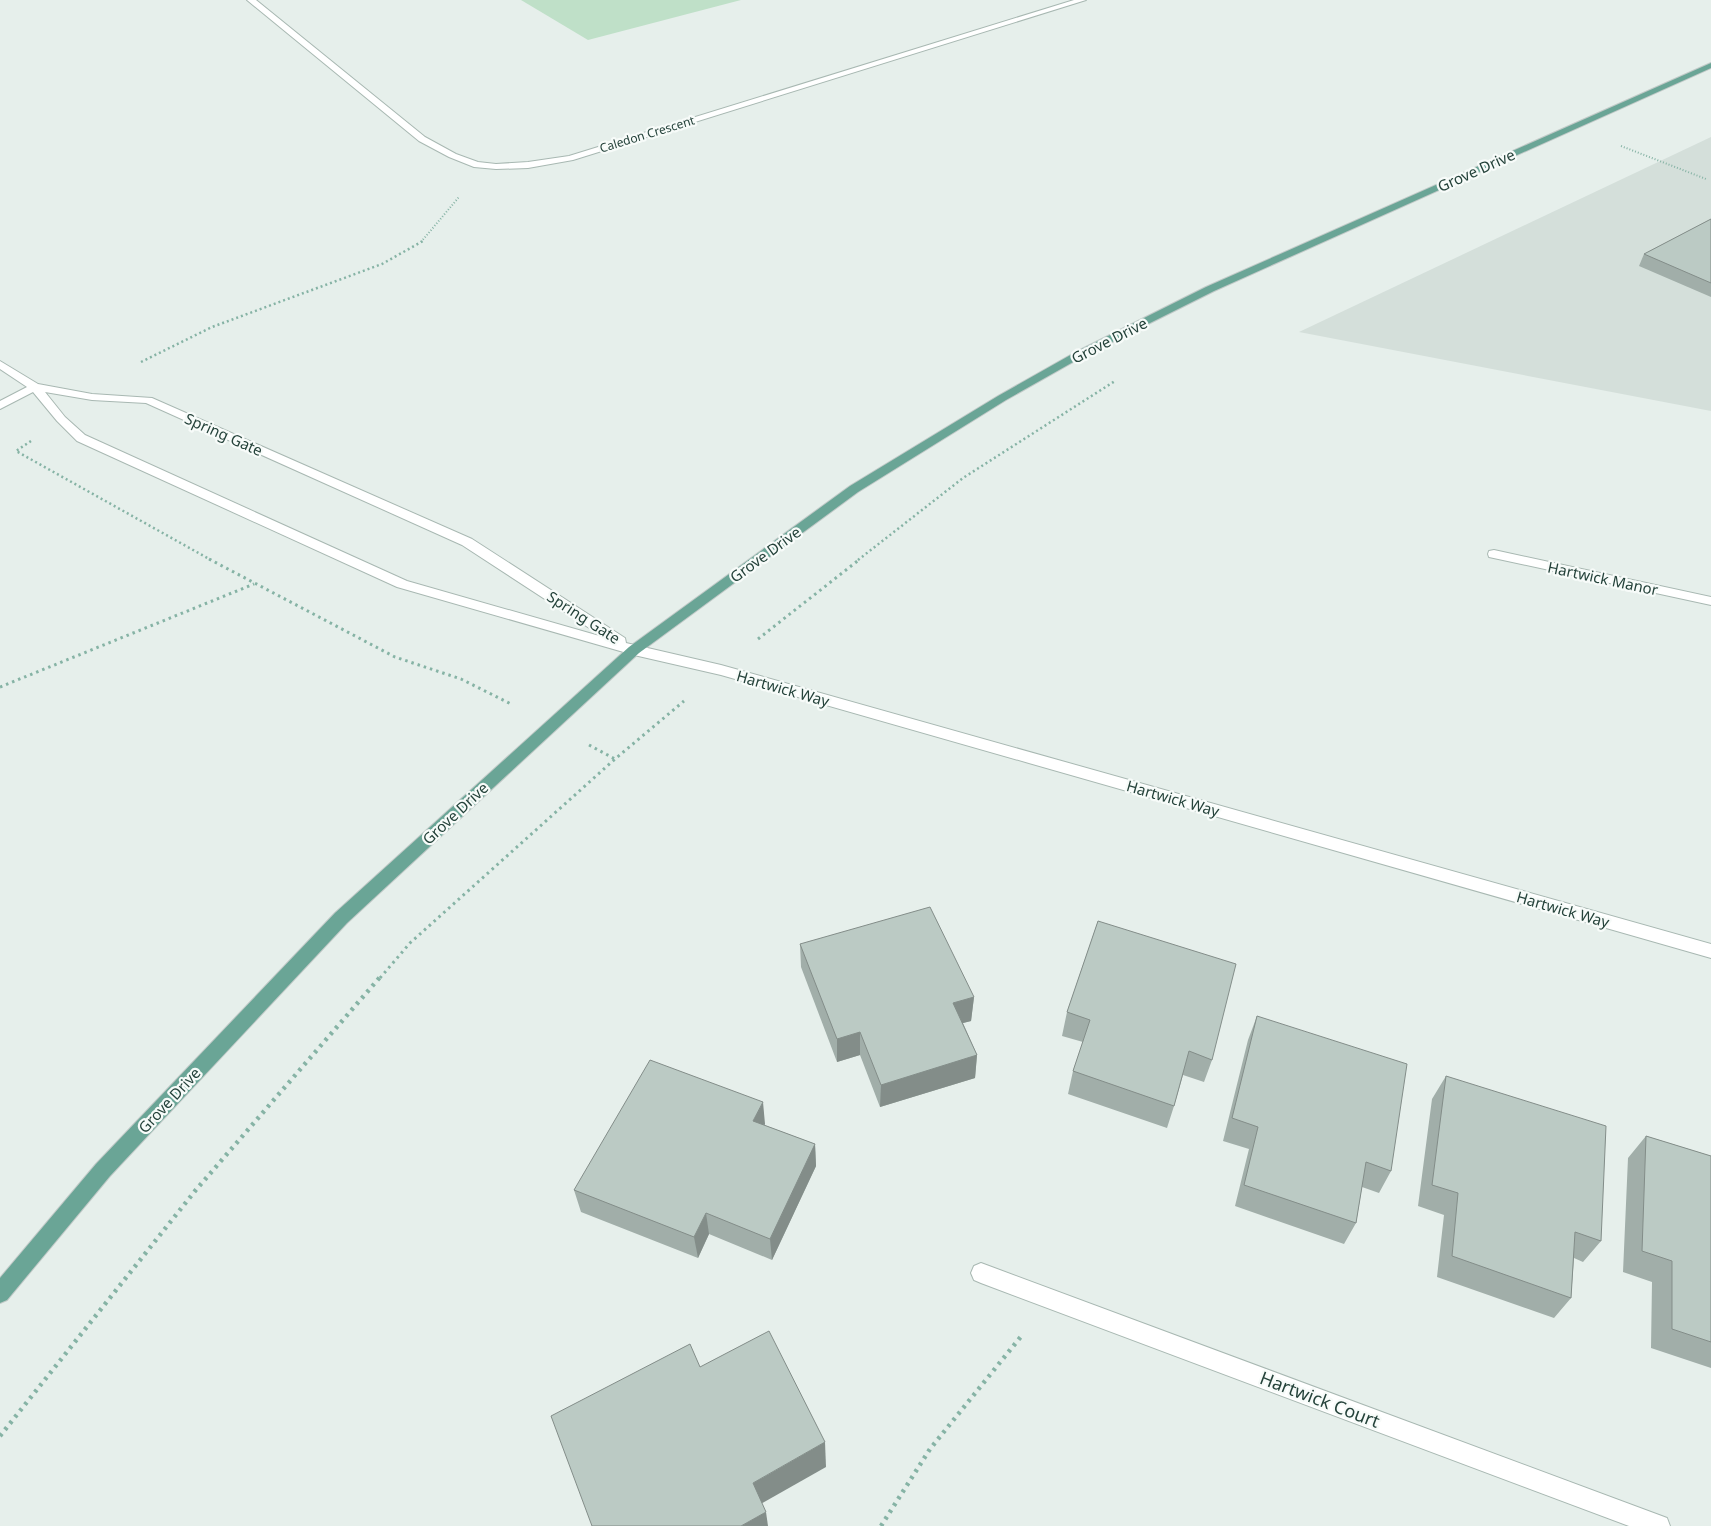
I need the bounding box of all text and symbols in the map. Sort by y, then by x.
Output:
street label: Caledon Crescent [597,111,697,157]
street label: Grove Drive [1434,144,1518,196]
street label: Grove Drive [1068,312,1150,368]
street label: Spring Gate [182,408,266,460]
street label: Grove Drive [726,522,804,586]
street label: Hartwick Manor [1546,557,1660,599]
street label: Spring Gate [544,586,624,648]
street label: Hartwick Way [734,665,832,711]
street label: Hartwick Way [1124,775,1222,821]
street label: Grove Drive [418,777,492,849]
street label: Hartwick Way [1514,886,1612,932]
street label: Grove Drive [133,1063,205,1137]
street label: Hartwick Court [1257,1365,1384,1433]

